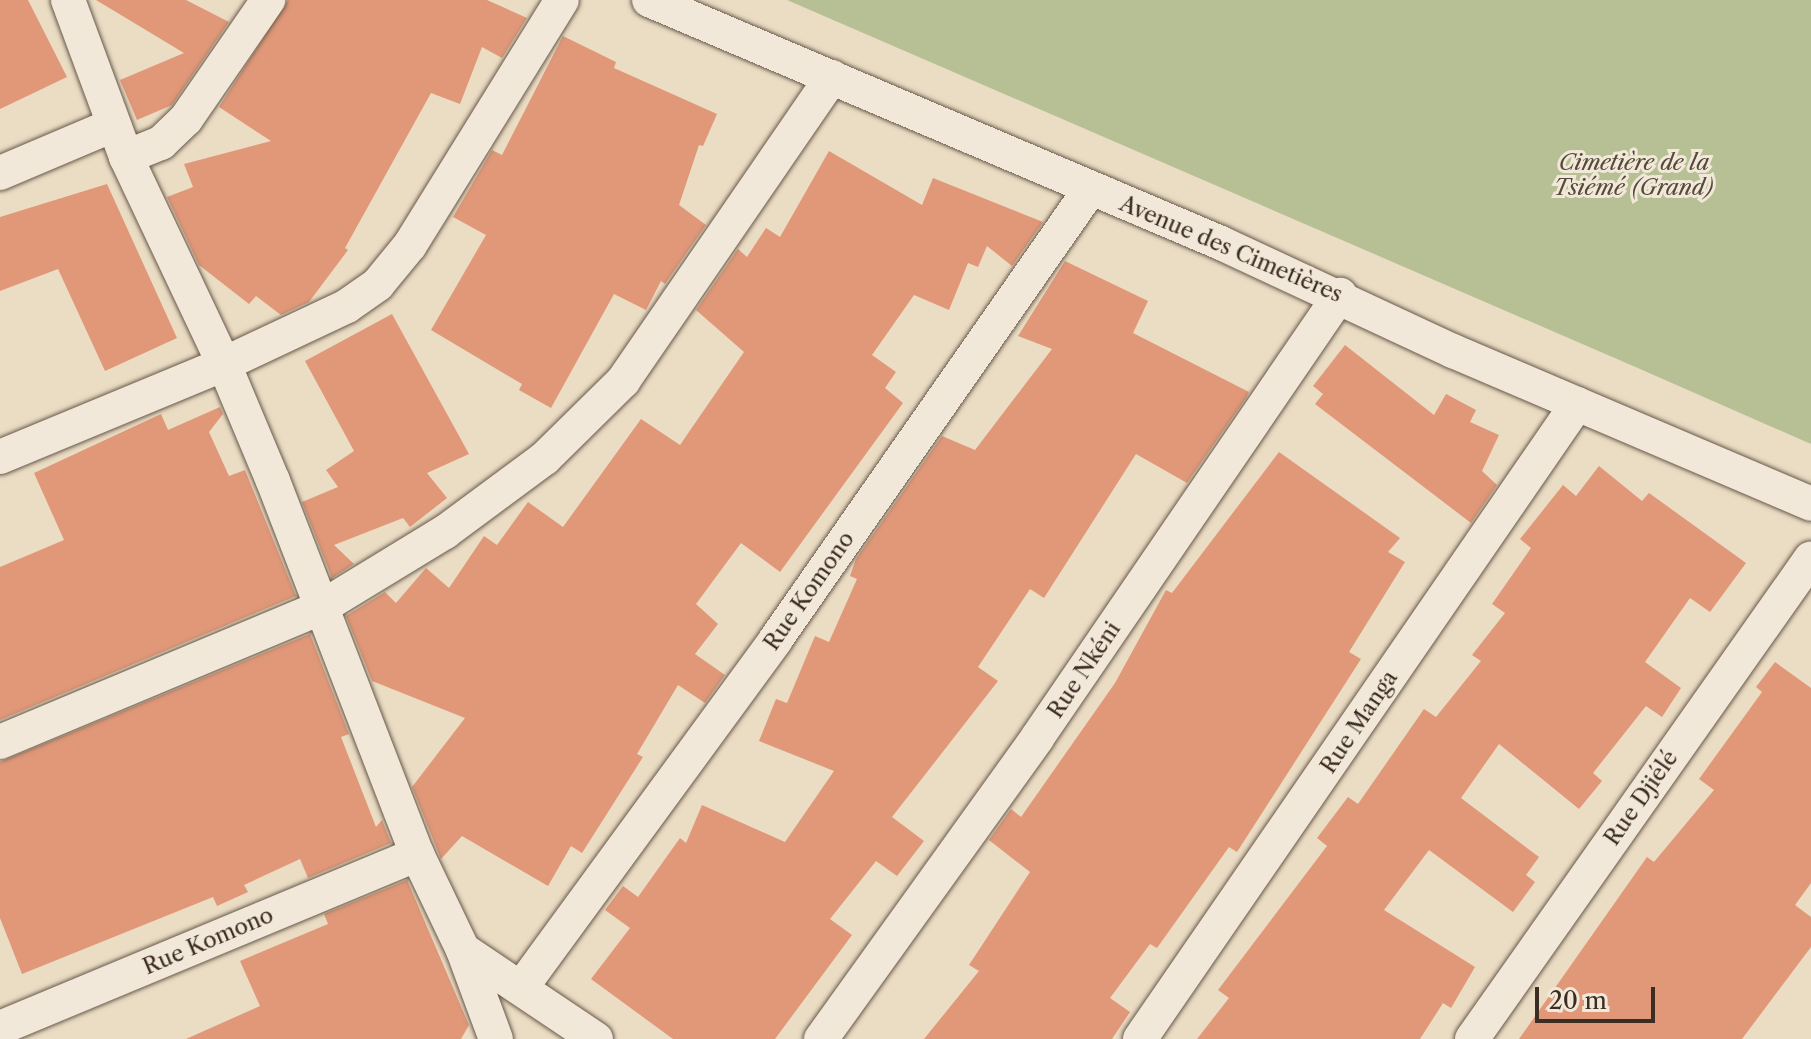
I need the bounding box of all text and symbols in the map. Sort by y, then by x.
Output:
park label: Cimetière de la Tsiémé (Grand) [1554,149,1714,200]
street label: Avenue des Cimetières [1116,190,1346,308]
street label: Rue Komono [758,527,860,655]
street label: Rue Nkéni [1042,617,1126,723]
street label: Rue Manga [1315,666,1403,778]
street label: Rue Djiélé [1599,745,1683,851]
street label: Rue Komono [139,902,277,980]
scale bar [1539,971,1659,1021]
text: 20 m [1549,986,1607,1015]

